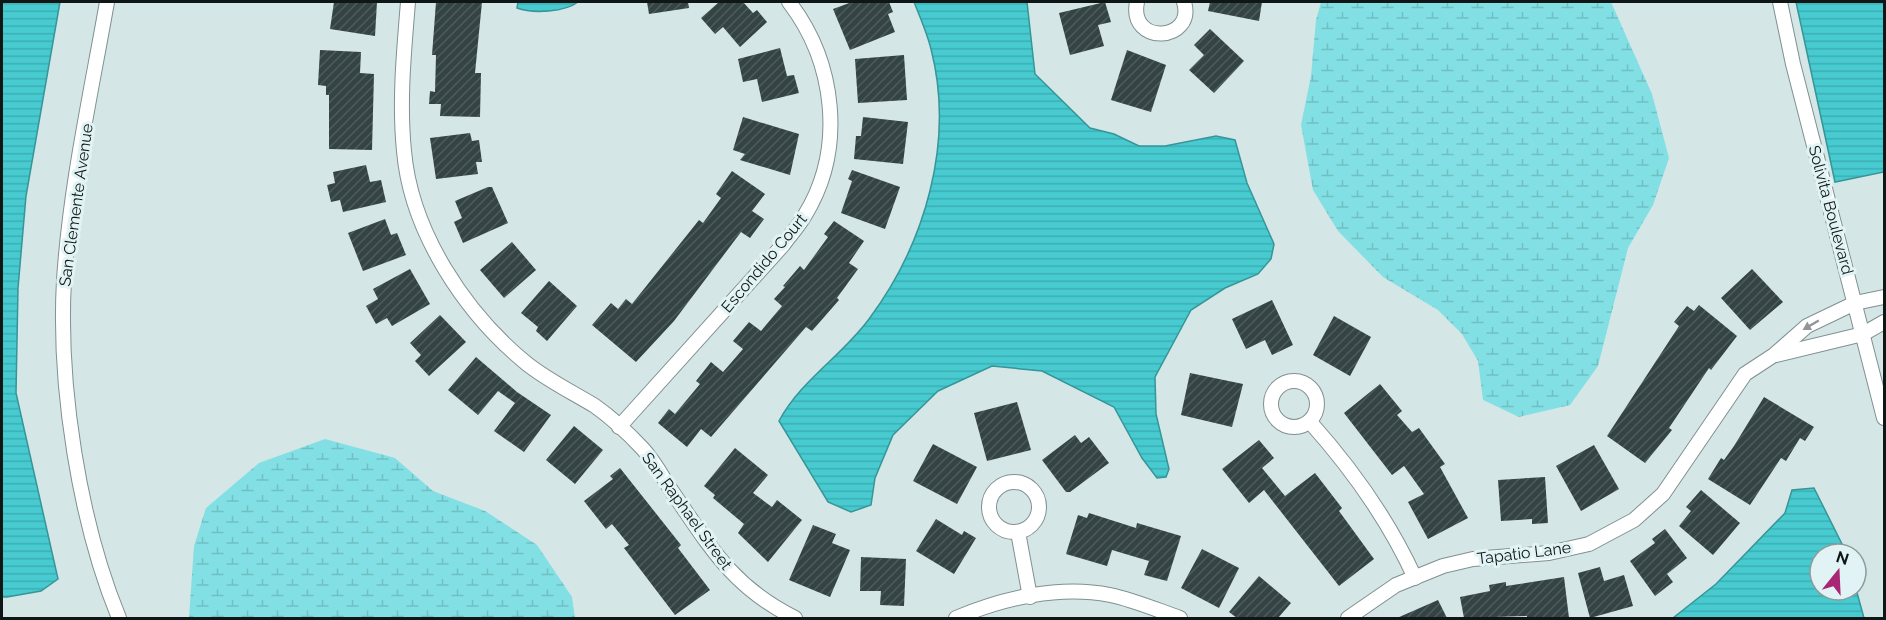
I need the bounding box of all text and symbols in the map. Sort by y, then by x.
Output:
street label: San Clemente Avenue [55,122,97,288]
street label: Solivita Boulevard [1805,143,1857,277]
street label: Escondido Court [717,209,811,316]
one-way arrow [1803,319,1819,330]
street label: San Raphael Street [638,449,736,574]
street label: Tapatio Lane [1476,538,1572,568]
north arrow [1808,542,1868,602]
text: N [1834,547,1851,569]

